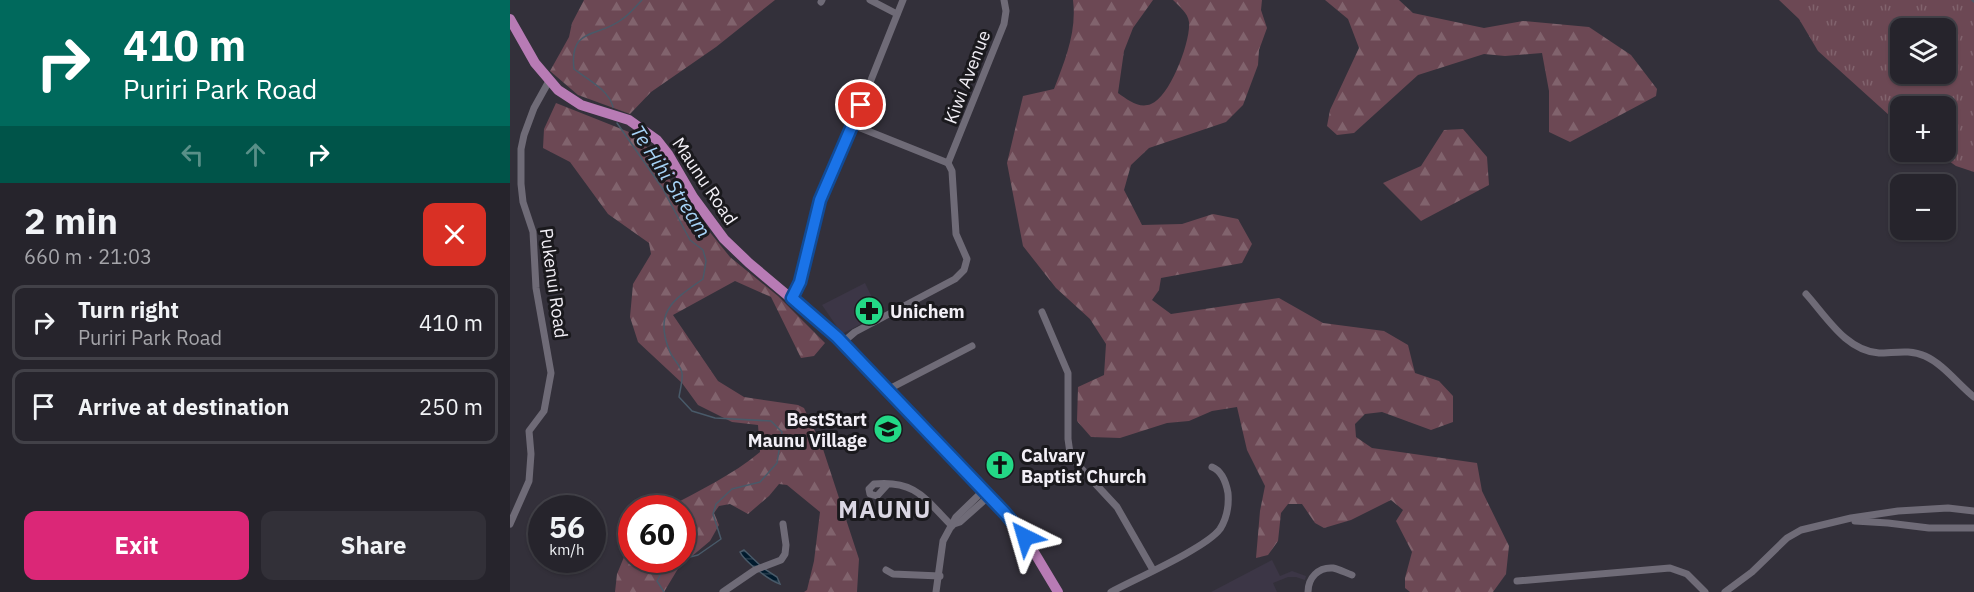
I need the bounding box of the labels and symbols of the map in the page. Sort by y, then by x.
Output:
street label: Kiwi Avenue [939,27,995,127]
pin [835,79,886,130]
water label: Te Hihi Stream [625,120,717,242]
street label: Maunu Road [667,133,743,229]
street label: Pukenui Road [535,227,573,339]
pharmacy icon: Unichem [853,295,885,327]
place label: Unichem [890,300,965,323]
place label: BestStart Maunu Village [748,408,867,452]
school or university icon: BestStart Maunu Village [872,413,904,445]
place label: Calvary Baptist Church [1021,444,1147,488]
church icon: Calvary Baptist Church [984,449,1016,481]
district label: MAUNU [838,493,932,525]
speed limit sign: 60 [618,495,696,573]
position arrow [993,505,1057,569]

